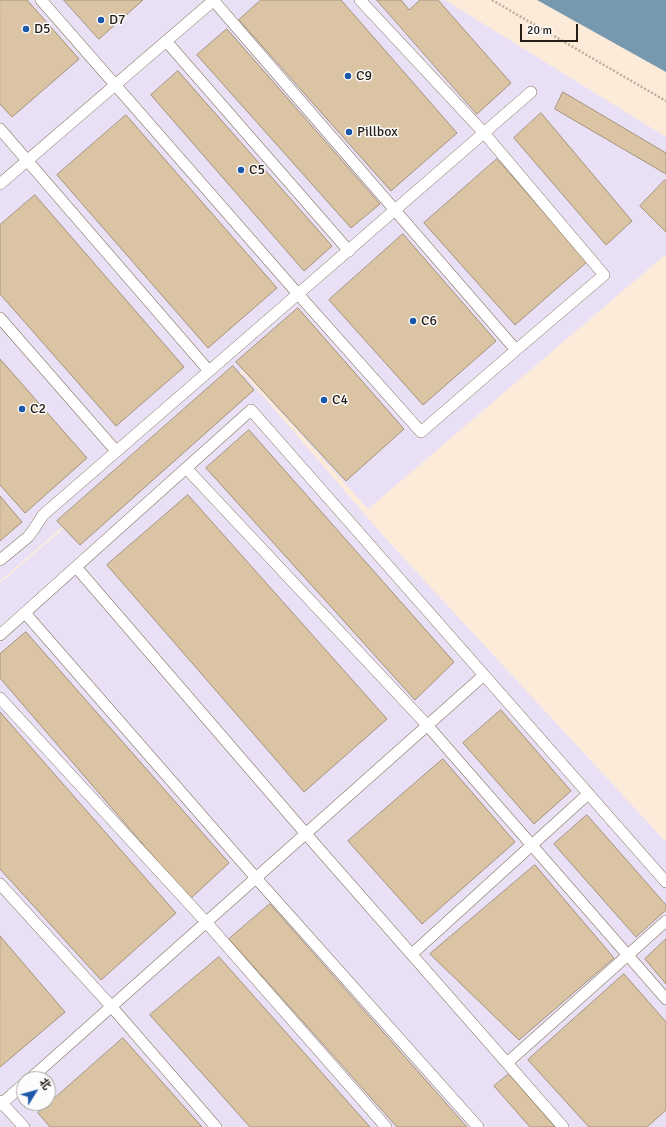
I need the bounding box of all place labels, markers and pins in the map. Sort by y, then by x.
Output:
place label: D7 [109,12,126,28]
marker: D7 [96,15,106,25]
place label: D5 [34,21,51,37]
marker: D5 [21,24,31,34]
place label: C9 [356,68,372,84]
marker: C9 [343,71,353,81]
place label: Pillbox [357,124,398,140]
marker: Pillbox [344,127,354,137]
place label: C5 [249,162,265,178]
marker: C5 [236,165,246,175]
place label: C6 [421,313,437,329]
marker: C6 [408,316,418,326]
place label: C4 [332,392,348,408]
marker: C4 [319,395,329,405]
place label: C2 [30,401,46,417]
marker: C2 [17,404,27,414]

